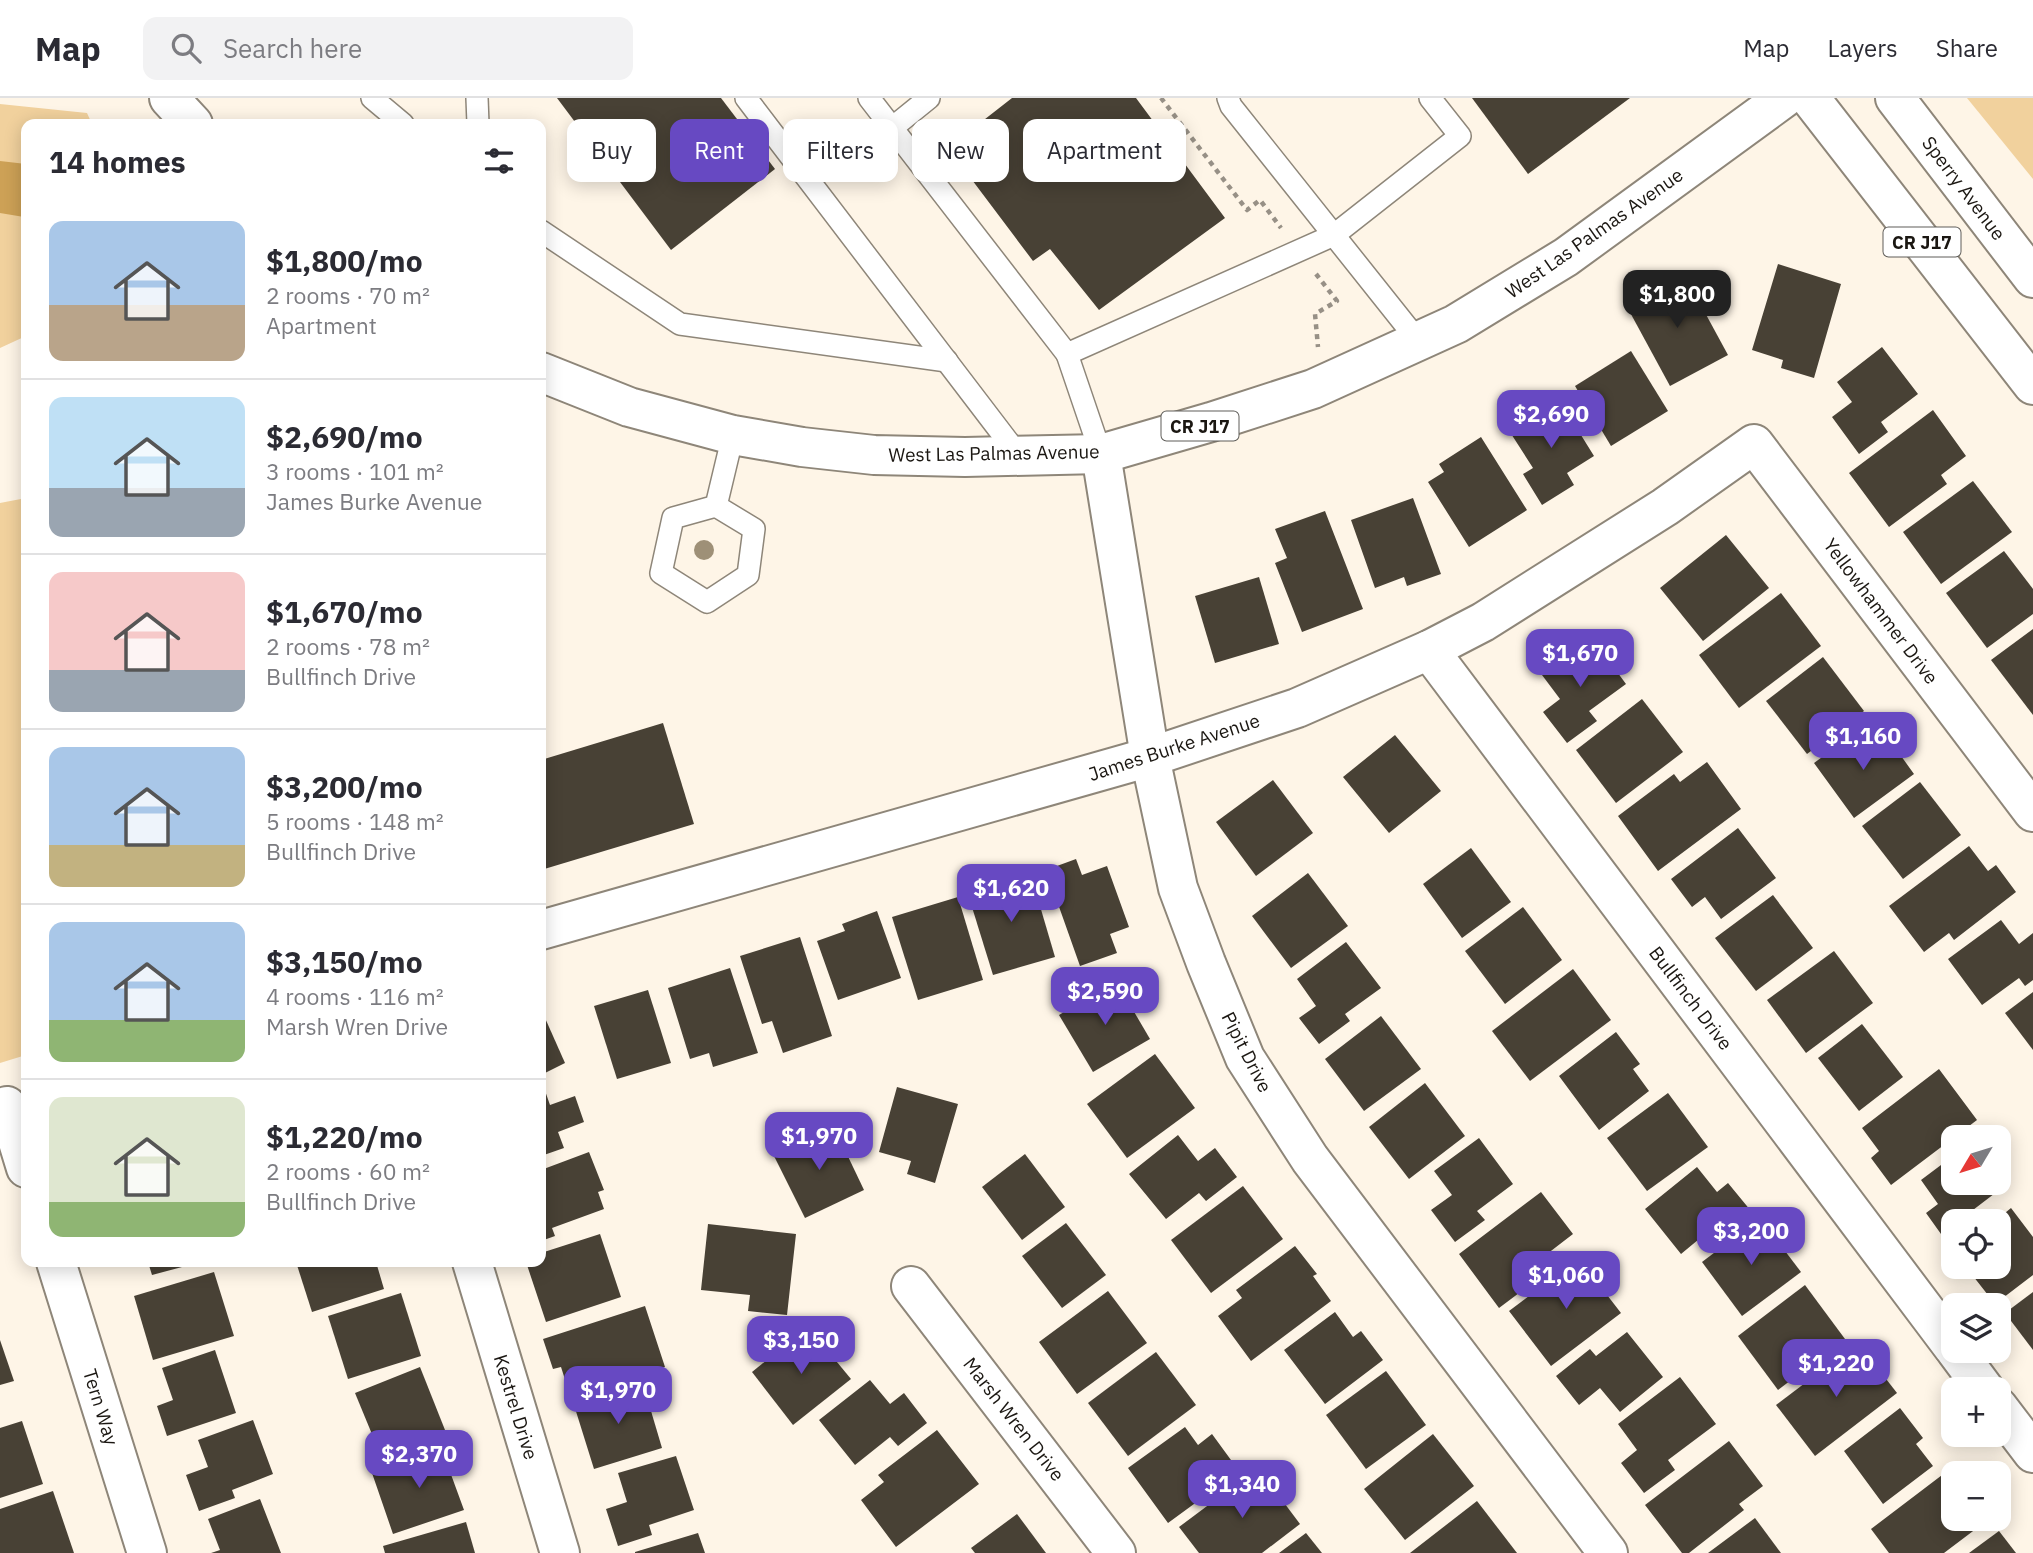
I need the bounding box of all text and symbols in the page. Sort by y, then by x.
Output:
search box [143,17,633,80]
text: Map [35,27,101,70]
icon: search [167,29,205,67]
text: Search here [223,31,362,65]
text: Map [1743,32,1790,64]
text: Layers [1828,32,1898,64]
text: Share [1936,32,1998,64]
chip: Buy [567,119,656,182]
chip: Rent [670,119,769,182]
chip: Filters [783,119,898,182]
chip: New [912,119,1009,182]
chip: Apartment [1023,119,1186,182]
street label: Sperry Avenue [1917,131,2011,245]
text: 14 homes [49,142,186,181]
icon: filters [480,142,518,180]
street label: West Las Palmas Avenue [1501,163,1687,303]
road number: CR J17 [1884,228,1960,257]
text: $1,800/mo [266,241,423,280]
icon: home [105,249,189,333]
pin: $1,800 [1620,271,1734,330]
text: $1,800 [1639,278,1715,308]
text: 2 rooms · 70 m² [266,280,430,310]
text: Apartment [266,310,377,340]
pin: $2,690 [1494,390,1608,450]
text: $2,690 [1513,398,1589,428]
road number: CR J17 [1162,412,1238,440]
text: $2,690/mo [266,417,423,456]
icon: home [105,425,189,509]
street label: West Las Palmas Avenue [888,439,1100,467]
text: 3 rooms · 101 m² [266,456,444,486]
text: James Burke Avenue [266,486,482,516]
street label: Yellowhammer Drive [1818,533,1944,689]
text: $1,670/mo [266,592,423,631]
icon: home [105,600,189,684]
pin: $1,670 [1523,630,1637,689]
text: 2 rooms · 78 m² [266,631,430,661]
text: $1,670 [1542,637,1618,667]
text: Bullfinch Drive [266,661,416,691]
street label: James Burke Avenue [1085,708,1263,786]
pin: $1,160 [1806,712,1920,772]
text: $1,160 [1825,720,1901,750]
text: $3,200/mo [266,767,423,806]
icon: home [105,775,189,859]
text: 5 rooms · 148 m² [266,806,444,836]
text: Bullfinch Drive [266,836,416,866]
pin: $1,620 [954,864,1068,924]
text: $1,620 [973,872,1049,902]
street label: Bullfinch Drive [1644,941,1738,1055]
text: $3,150/mo [266,942,423,981]
icon: home [105,950,189,1034]
pin: $2,590 [1048,968,1162,1027]
text: $2,590 [1067,975,1143,1005]
text: 4 rooms · 116 m² [266,981,444,1011]
street label: Pipit Drive [1216,1008,1278,1096]
text: Marsh Wren Drive [266,1011,448,1041]
pin: $1,970 [762,1112,876,1172]
text: $1,220/mo [266,1117,423,1156]
text: $1,970 [781,1120,857,1150]
icon: home [105,1125,189,1209]
north arrow [1941,1125,2011,1195]
map controls [1941,1125,2011,1531]
text: 2 rooms · 60 m² [266,1156,430,1186]
text: Bullfinch Drive [266,1186,416,1216]
pin: $3,200 [1694,1208,1808,1267]
button: locate [1941,1209,2011,1279]
text: $3,200 [1713,1215,1789,1245]
pin: $1,060 [1509,1252,1623,1311]
text: $1,060 [1528,1259,1604,1289]
button: layers [1941,1293,2011,1363]
pin: $3,150 [744,1316,858,1376]
text: $3,150 [763,1324,839,1354]
pin: $1,220 [1779,1340,1893,1399]
text: $1,220 [1798,1347,1874,1377]
street label: Kestrel Drive [489,1351,543,1463]
street label: Marsh Wren Drive [958,1352,1070,1486]
street label: Tern Way [78,1366,124,1449]
pin: $1,970 [561,1366,675,1426]
text: $1,970 [580,1374,656,1404]
button: + [1941,1377,2011,1447]
pin: $2,370 [362,1430,476,1490]
text: $2,370 [381,1438,457,1468]
pin: $1,340 [1185,1460,1299,1520]
button: − [1941,1461,2011,1531]
text: $1,340 [1204,1468,1280,1498]

